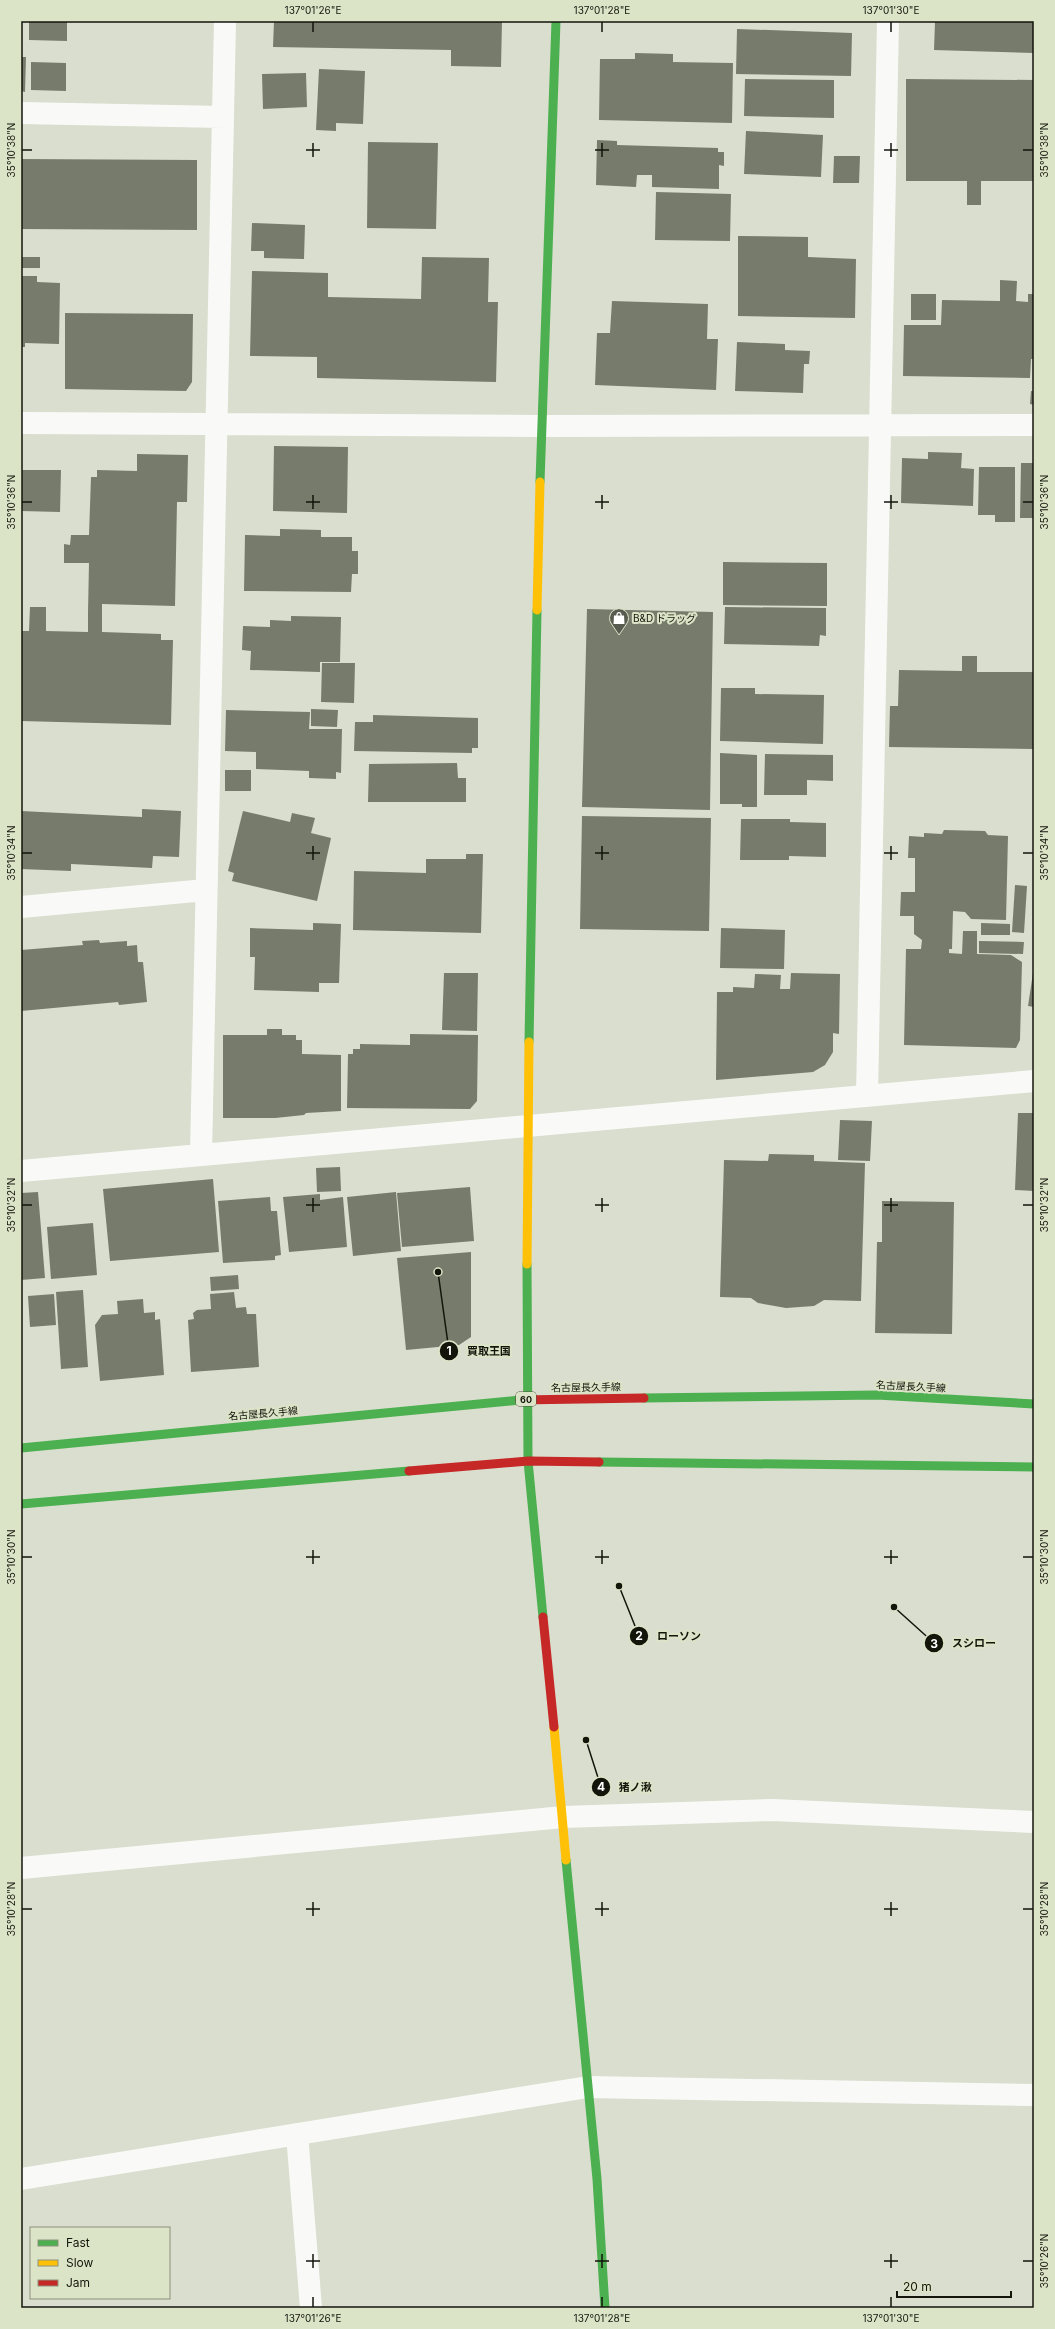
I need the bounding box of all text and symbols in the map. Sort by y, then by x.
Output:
text: 137°01'26"E [285,4,341,16]
text: 137°01'28"E [574,4,630,16]
text: 137°01'30"E [863,4,920,16]
text: 35°10'38"N [5,123,17,177]
text: 35°10'38"N [1038,123,1050,177]
text: 35°10'36"N [5,475,17,529]
text: 35°10'36"N [1038,475,1050,529]
shop icon: B&D ドラッグ [608,607,630,635]
place label: B&D ドラッグ [633,612,696,624]
text: 35°10'34"N [5,825,17,881]
text: 35°10'34"N [1038,825,1050,881]
text: 35°10'32"N [5,1178,17,1232]
text: 35°10'32"N [1038,1178,1050,1232]
callout: 買取王国 [439,1340,519,1363]
text: 1 [446,1343,452,1358]
text: 買取王国 [467,1344,511,1358]
street label: 名古屋長久手線 [876,1378,946,1394]
street label: 名古屋長久手線 [551,1380,621,1394]
road number: 60 [516,1392,536,1406]
street label: 名古屋長久手線 [228,1404,298,1422]
text: 35°10'30"N [5,1530,17,1584]
text: 35°10'30"N [1038,1530,1050,1584]
callout: ローソン [629,1624,709,1647]
text: 2 [635,1628,643,1643]
text: ローソン [657,1629,701,1643]
callout: スシロー [924,1632,1004,1655]
text: 3 [930,1636,938,1651]
text: スシロー [952,1636,996,1650]
callout: 猪ノ湫 [591,1775,660,1798]
text: 4 [597,1779,605,1794]
text: 猪ノ湫 [619,1780,652,1794]
text: 35°10'28"N [5,1882,17,1936]
text: 35°10'28"N [1038,1882,1050,1936]
legend [30,2227,170,2299]
text: 35°10'26"N [1038,2234,1050,2288]
text: Fast [66,2235,90,2250]
text: Slow [66,2255,94,2270]
scale bar [897,2273,1011,2299]
text: Jam [66,2275,90,2290]
text: 20 m [903,2279,932,2294]
text: 137°01'26"E [285,2312,341,2324]
text: 137°01'28"E [574,2312,630,2324]
text: 137°01'30"E [863,2312,920,2324]

